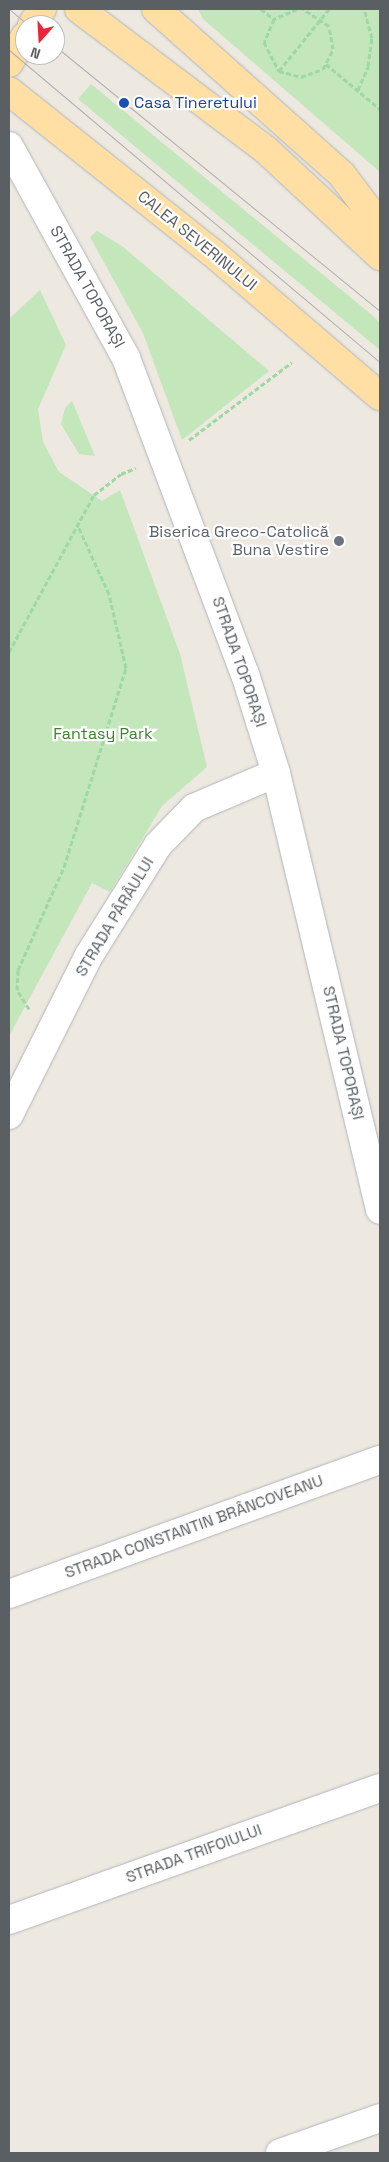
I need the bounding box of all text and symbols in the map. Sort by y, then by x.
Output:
north arrow [15,15,65,65]
text: N [28,43,43,63]
place label: Casa Tineretului [134,93,257,113]
marker: Casa Tineretului [118,97,130,109]
street label: CALEA SEVERINULUI [133,187,261,295]
street label: STRADA TOPORAȘI [45,222,129,352]
place label: Biserica Greco-Catolică Buna Vestire [149,522,329,560]
marker: Biserica Greco-Catolică Buna Vestire [333,535,345,547]
street label: STRADA TOPORAȘI [208,594,270,730]
park label: Fantasy Park [53,724,153,744]
street label: STRADA PÂRÂULUI [72,854,158,980]
street label: STRADA TOPORAȘI [318,984,368,1122]
street label: STRADA CONSTANTIN BRÂNCOVEANU [62,1471,326,1583]
street label: STRADA TRIFOIULUI [123,1820,265,1888]

